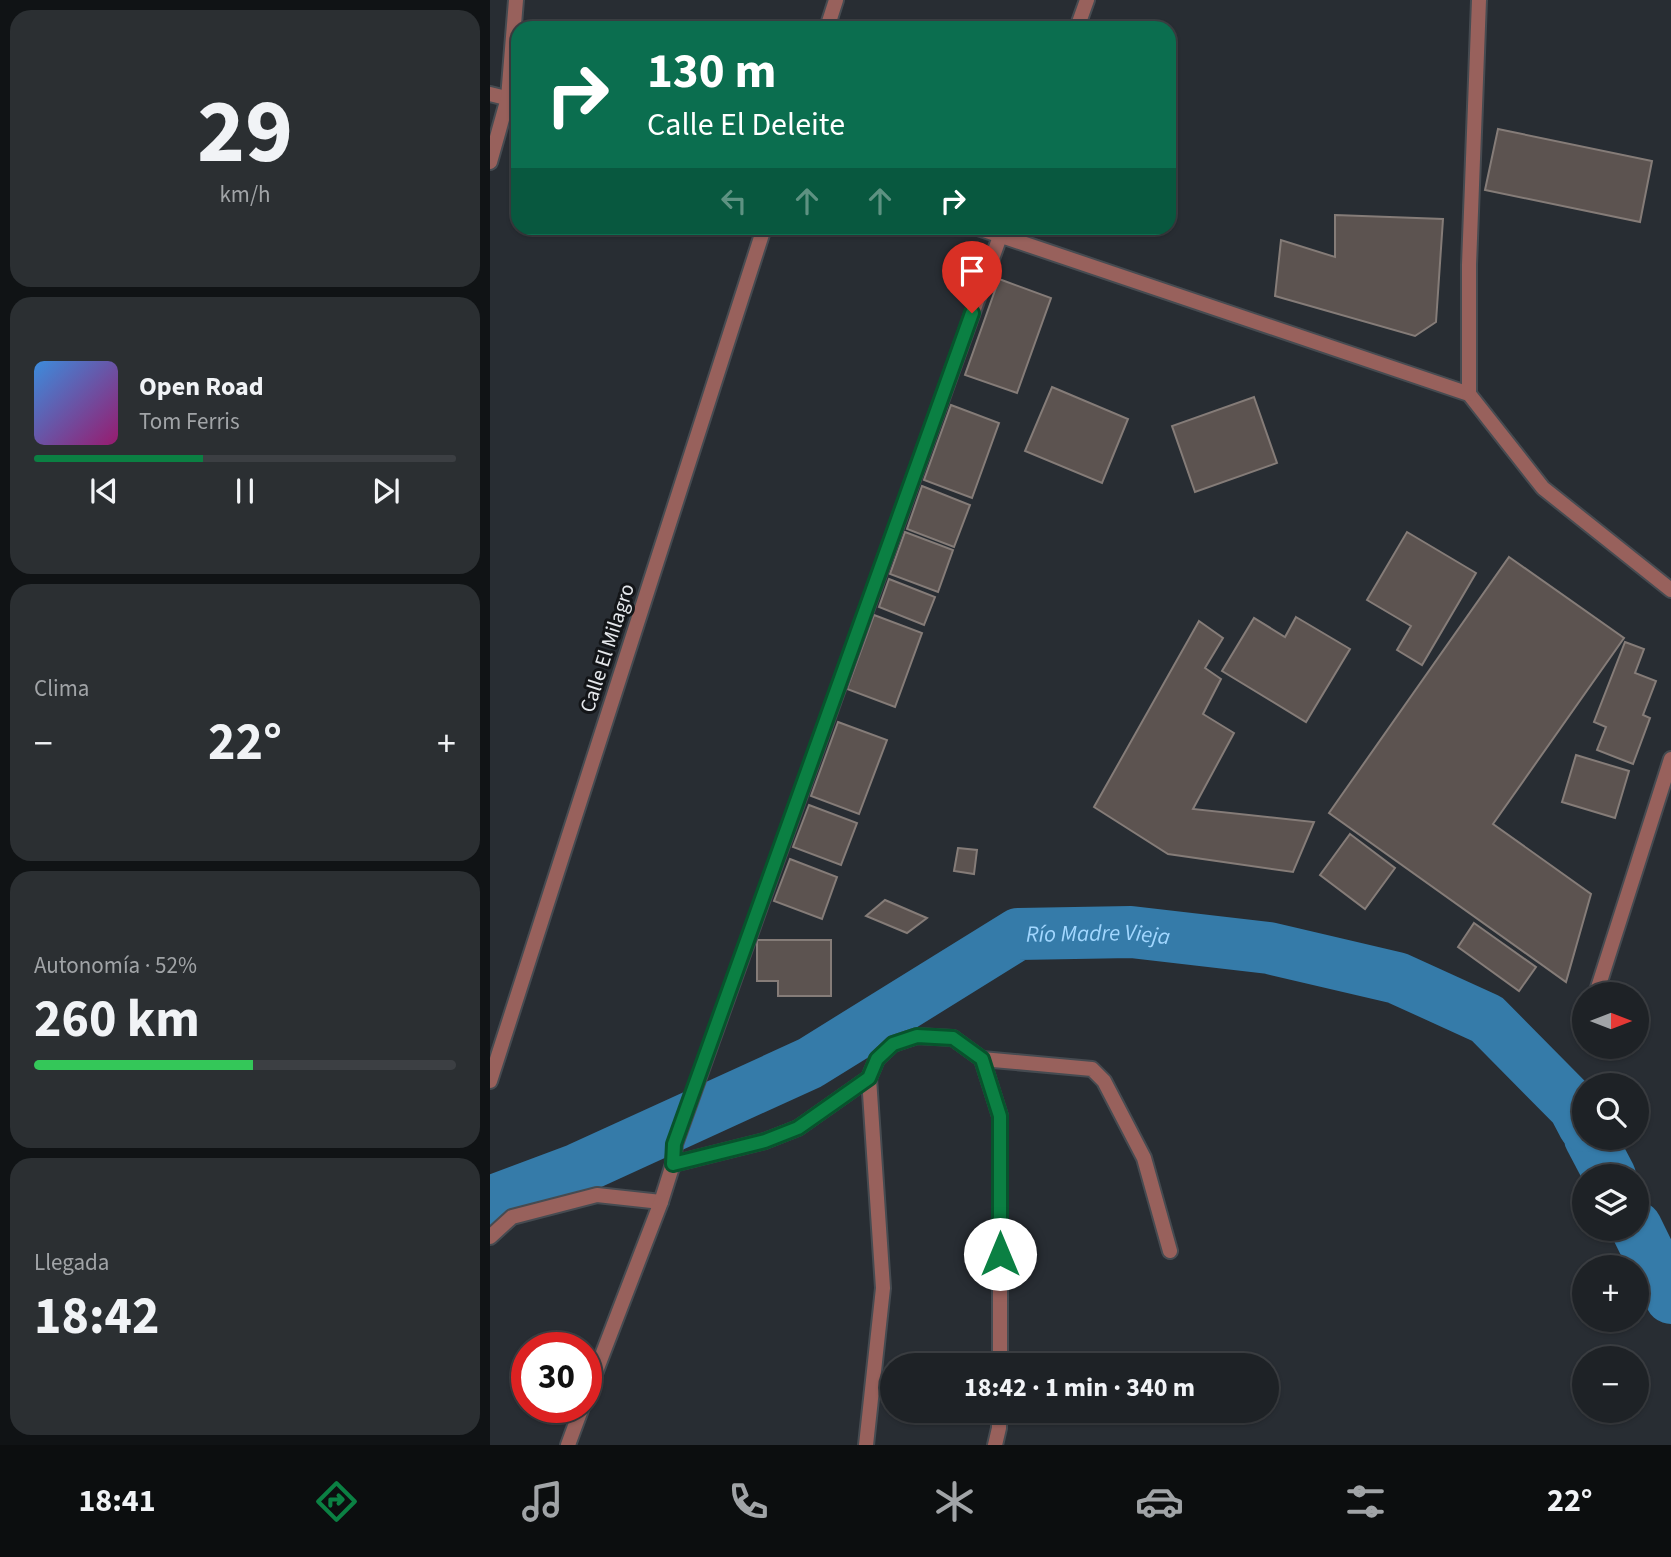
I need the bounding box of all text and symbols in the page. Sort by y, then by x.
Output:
text: 130 m [647,37,776,107]
icon: right [532,49,623,140]
text: 29 [197,68,293,197]
text: Calle El Deleite [647,102,845,148]
text: km/h [219,178,271,211]
icon: left [715,182,753,220]
icon: ahead [788,182,826,220]
icon: ahead [861,182,899,220]
icon: right [934,182,972,220]
pin [942,241,1002,313]
icon: arrive [953,252,991,290]
text: Open Road [139,368,264,405]
text: Tom Ferris [139,405,240,438]
icon: previous [85,472,123,510]
icon: pause [226,472,264,510]
icon: next [367,472,405,510]
street label: Calle El Milagro [572,580,642,716]
text: Clima [34,672,89,705]
text: 22° [208,706,282,780]
text: − [34,717,53,771]
text: + [437,717,456,771]
water label: Río Madre Vieja [1026,916,1172,953]
text: Autonomía · 52% [34,949,197,982]
north arrow [1572,982,1648,1059]
map controls [1572,982,1649,1423]
text: 260 km [34,983,200,1057]
button: search [1572,1073,1649,1150]
button: layers [1572,1164,1649,1241]
position arrow [963,1217,1037,1291]
text: Llegada [34,1246,109,1279]
button: + [1572,1255,1649,1332]
text: 18:42 [34,1280,159,1354]
speed limit sign: 30 [511,1332,602,1423]
button: − [1572,1346,1649,1423]
text: 18:42 · 1 min · 340 m [964,1369,1195,1406]
icon: directions [312,1477,361,1526]
icon: music [518,1477,567,1526]
icon: phone [724,1477,773,1526]
icon: climate [930,1477,979,1526]
icon: car [1135,1477,1184,1526]
icon: filters [1341,1477,1390,1526]
text: 18:41 [78,1478,156,1524]
text: 22° [1547,1478,1593,1524]

